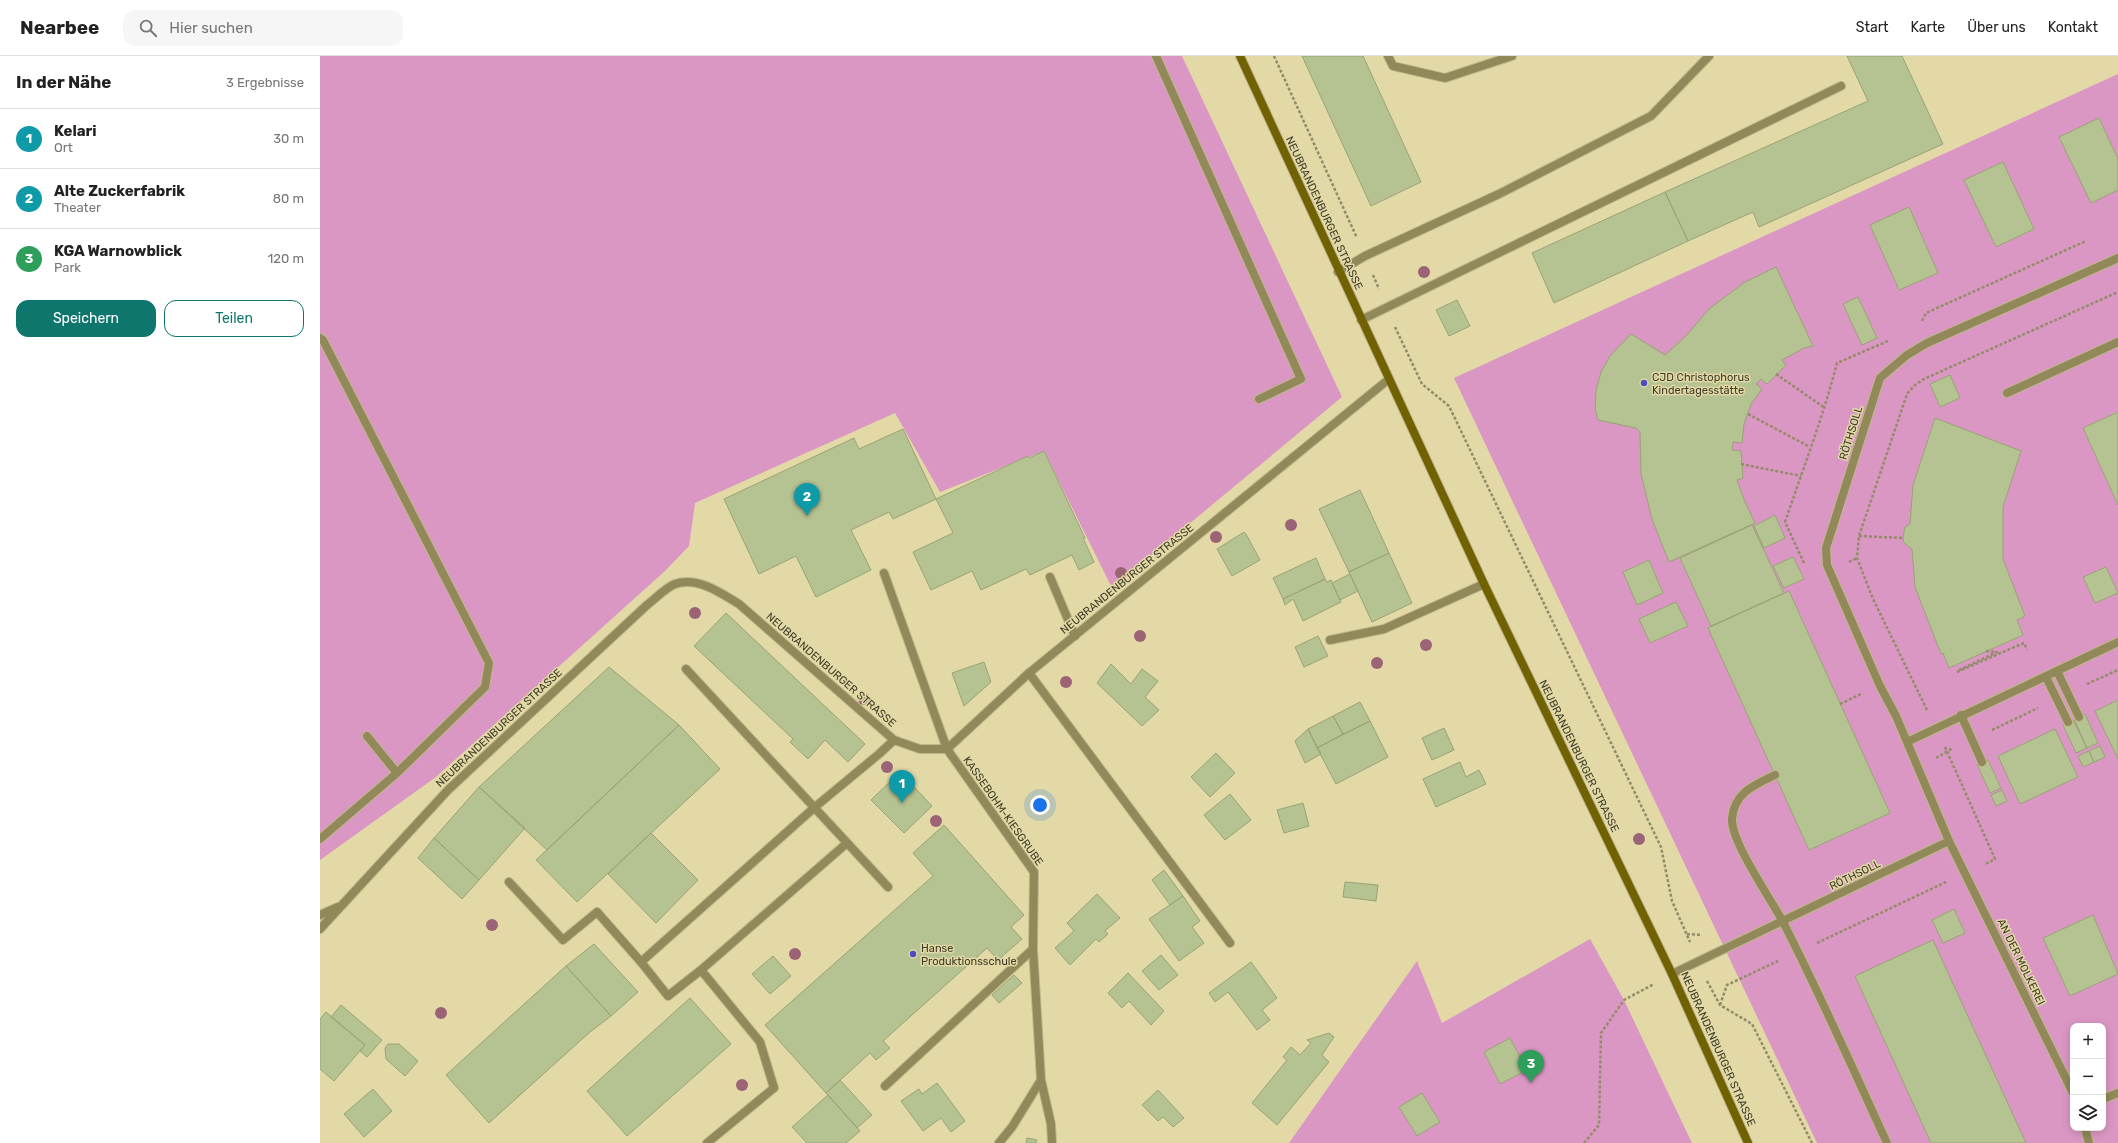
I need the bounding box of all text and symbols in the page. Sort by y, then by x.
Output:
search box [123,10,403,46]
text: Nearbee [20,16,99,39]
icon: search [137,17,159,39]
text: Hier suchen [169,19,253,37]
text: Start [1856,19,1889,36]
text: Karte [1911,19,1945,36]
text: Über uns [1967,19,2026,36]
text: Kontakt [2048,19,2098,36]
text: In der Nähe [16,72,111,92]
text: 3 Ergebnisse [226,75,304,90]
text: Kelari [54,122,97,140]
text: 1 [26,131,32,146]
text: 30 m [273,131,304,146]
street label: NEUBRANDENBURGER STRASSE [1283,134,1365,292]
text: Ort [54,140,73,155]
text: Alte Zuckerfabrik [54,182,185,200]
text: 2 [25,191,33,206]
text: 80 m [273,191,304,206]
text: Theater [54,200,101,215]
text: KGA Warnowblick [54,242,182,260]
text: 3 [25,251,33,266]
text: 120 m [268,251,304,266]
text: Park [54,260,81,275]
button: Speichern [16,300,156,337]
button: Teilen [164,300,304,337]
place label: CJD Christophorus Kindertagesstätte [1652,371,1750,397]
marker: CJD Christophorus Kindertagesstätte [1639,378,1649,388]
street label: RÖTHSOLL [1837,405,1865,461]
pin: 2 [794,483,820,516]
street label: NEUBRANDENBURGER STRASSE [1058,521,1197,637]
street label: NEUBRANDENBURGER STRASSE [763,610,899,730]
street label: NEUBRANDENBURGER STRASSE [433,666,565,790]
street label: NEUBRANDENBURGER STRASSE [1536,678,1622,835]
street label: KASSEBOHM-KIESGRUBE [960,754,1046,868]
pin: 1 [889,770,915,803]
your location [1030,795,1050,815]
street label: RÖTHSOLL [1827,857,1883,893]
street label: AN DER MOLKEREI [1994,917,2048,1007]
place label: Hanse Produktionsschule [921,942,1017,968]
marker: Hanse Produktionsschule [908,949,918,959]
street label: NEUBRANDENBURGER STRASSE [1678,970,1758,1129]
map controls [2070,1023,2106,1131]
button: + [2070,1023,2106,1059]
pin: 3 [1518,1050,1544,1083]
button: − [2070,1059,2106,1095]
button: layers [2070,1095,2106,1131]

